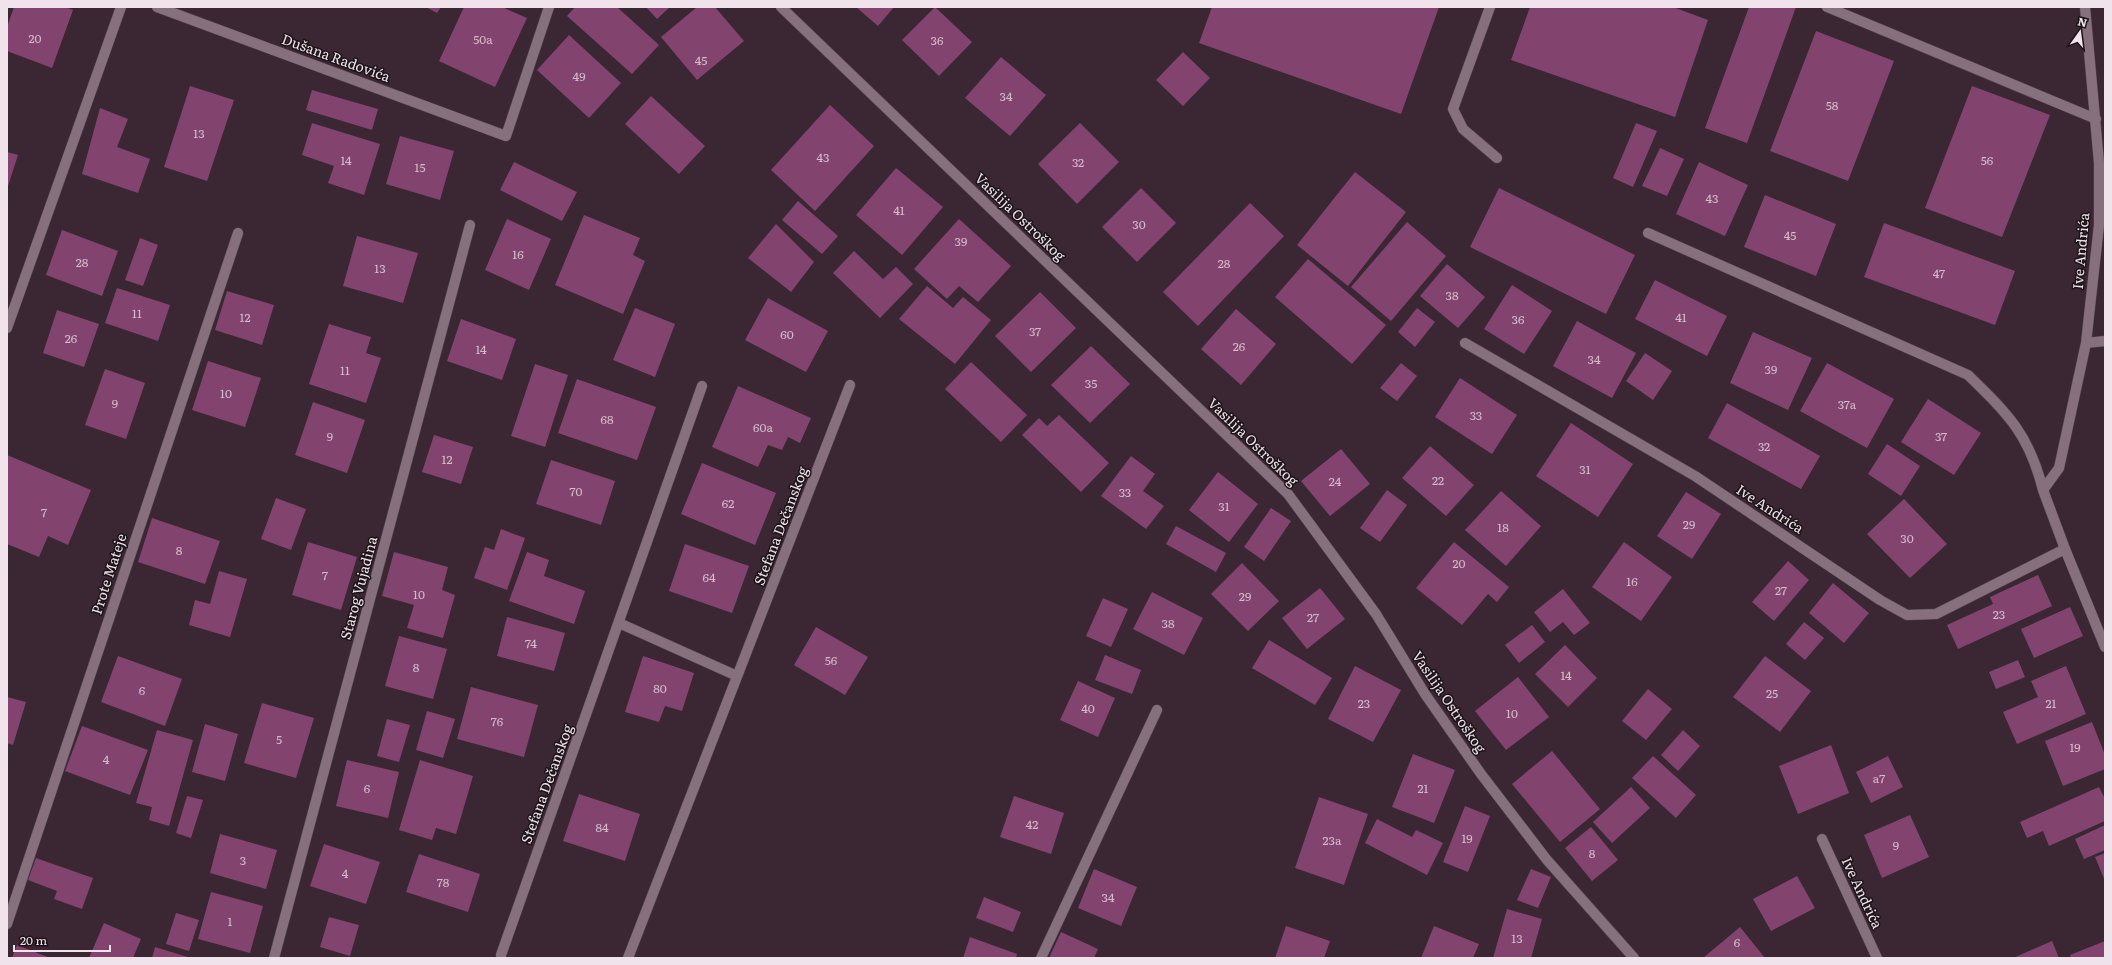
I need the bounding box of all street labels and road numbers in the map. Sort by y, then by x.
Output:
street label: Dušana Radovića [279,28,394,86]
street label: Vasilija Ostroškog [971,168,1071,265]
street label: Ive Andrića [2067,211,2093,290]
street label: Vasilija Ostroškog [1204,393,1304,490]
street label: Stefana Dečanskog [748,463,812,588]
street label: Ive Andrića [1733,479,1809,538]
street label: Prote Mateje [86,531,131,617]
street label: Starog Vujadina [335,533,382,642]
street label: Vasilija Ostroškog [1408,647,1491,756]
street label: Stefana Dečanskog [515,721,577,846]
street label: Ive Andrića [1838,854,1888,932]

